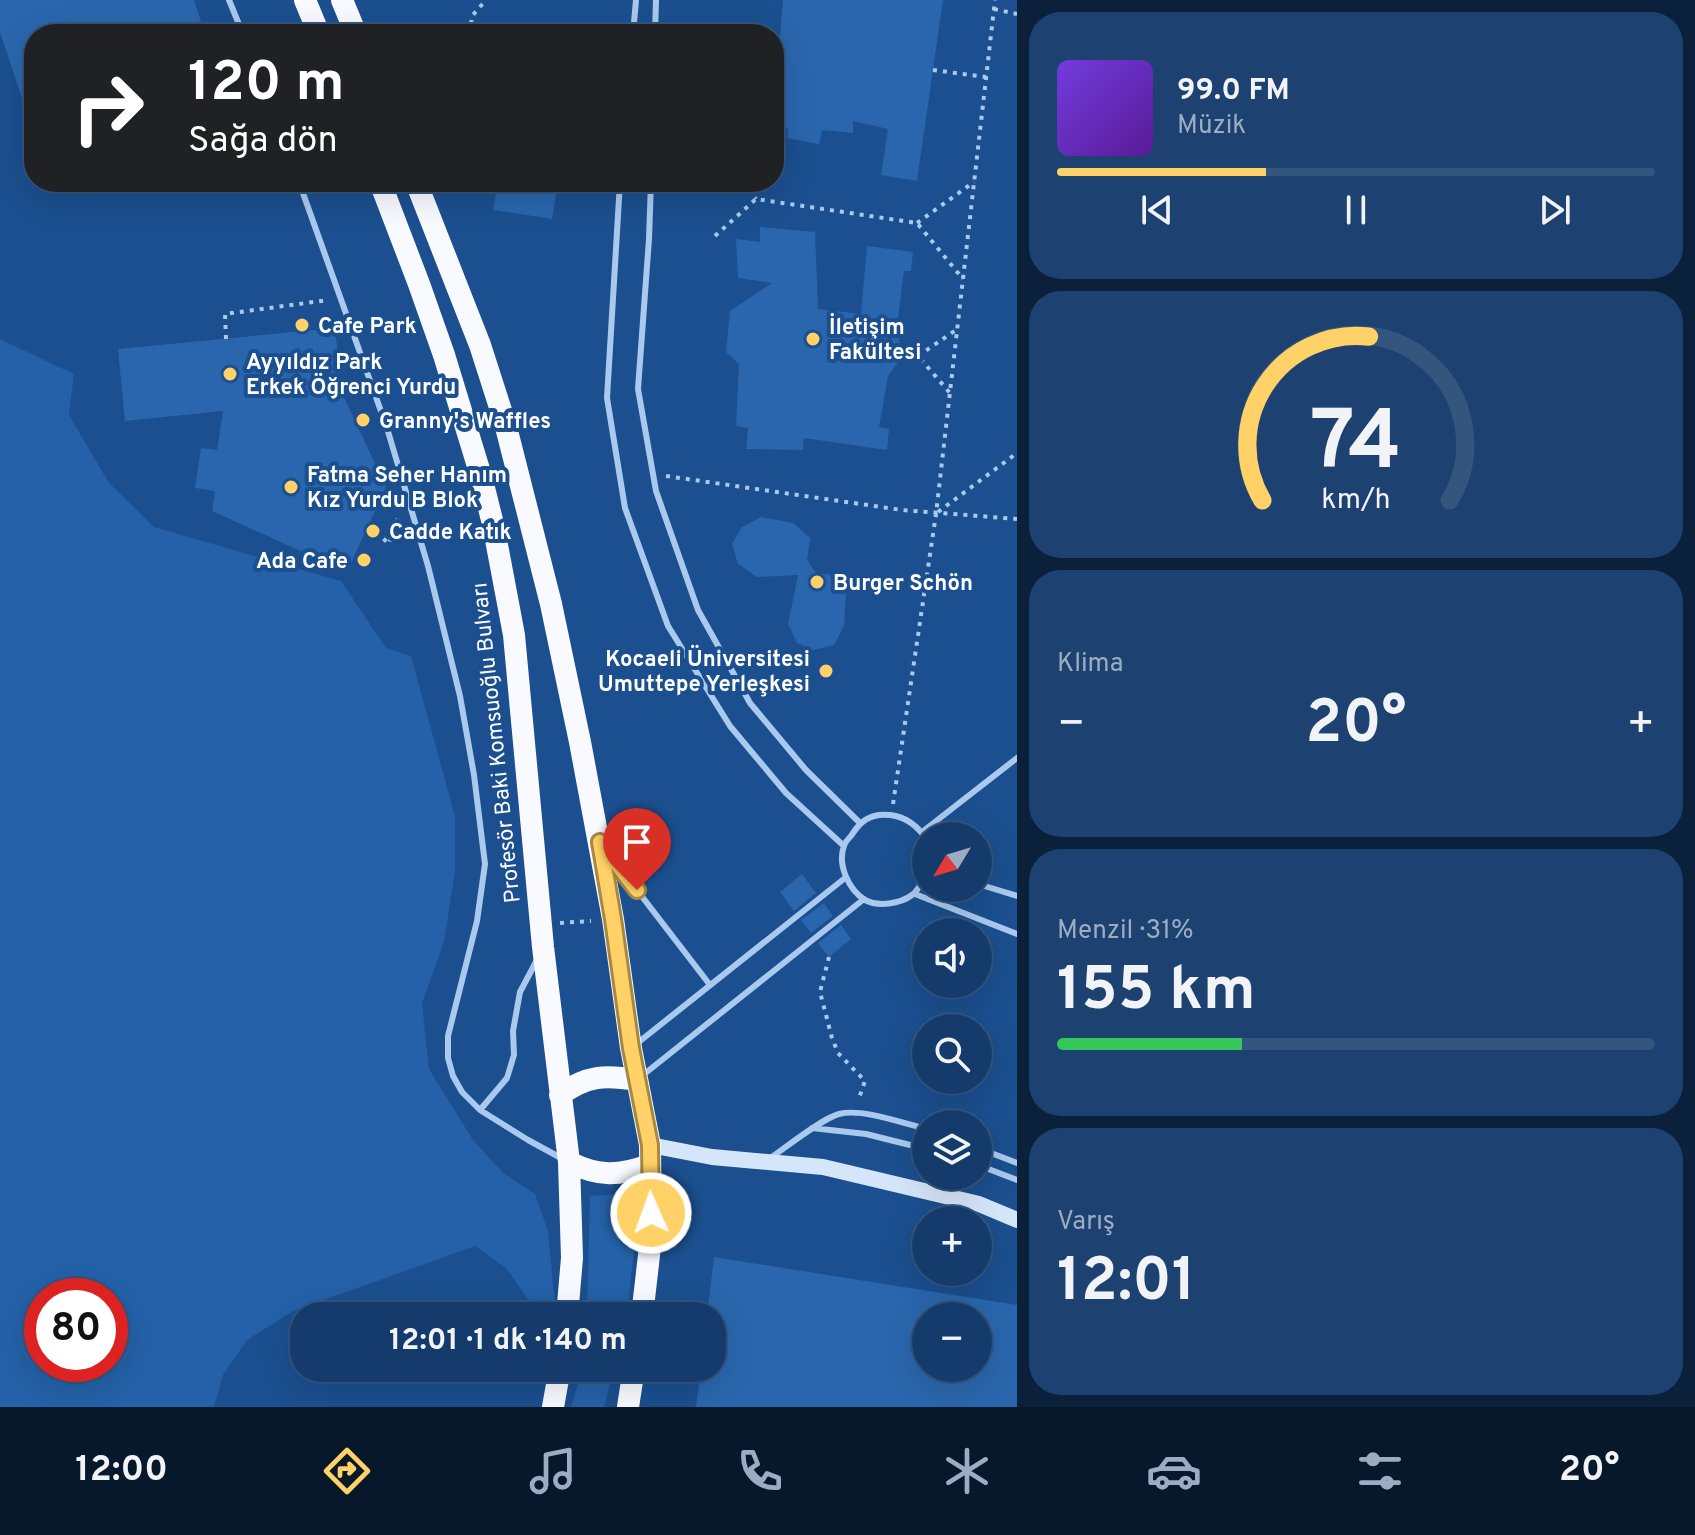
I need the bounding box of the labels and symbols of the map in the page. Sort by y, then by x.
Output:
place label: İletişim Fakültesi [829,313,921,367]
place label: Cafe Park [318,314,417,341]
marker: Cafe Park [293,316,311,334]
marker: İletişim Fakültesi [804,330,822,348]
place label: Ayyıldız Park Erkek Öğrenci Yurdu [246,350,456,402]
marker: Ayyıldız Park Erkek Öğrenci Yurdu [221,365,239,383]
place label: Granny's Waffles [379,409,551,436]
marker: Granny's Waffles [354,411,372,429]
place label: Fatma Seher Hanım Kız Yurdu B Blok [307,463,507,515]
marker: Fatma Seher Hanım Kız Yurdu B Blok [282,478,300,496]
place label: Cadde Katık [389,520,512,547]
marker: Cadde Katık [364,522,382,540]
place label: Ada Cafe [256,549,348,576]
marker: Ada Cafe [355,551,373,569]
place label: Burger Schön [833,571,973,598]
marker: Burger Schön [808,573,826,591]
street label: Profesör Baki Komsuoğlu Bulvarı [467,581,528,904]
place label: Kocaeli Üniversitesi Umuttepe Yerleşkesi [598,644,810,699]
marker: Kocaeli Üniversitesi Umuttepe Yerleşkesi [817,662,835,680]
pin [603,808,671,890]
north arrow [912,822,992,902]
position arrow [609,1171,693,1255]
speed limit sign: 80 [24,1278,128,1382]

